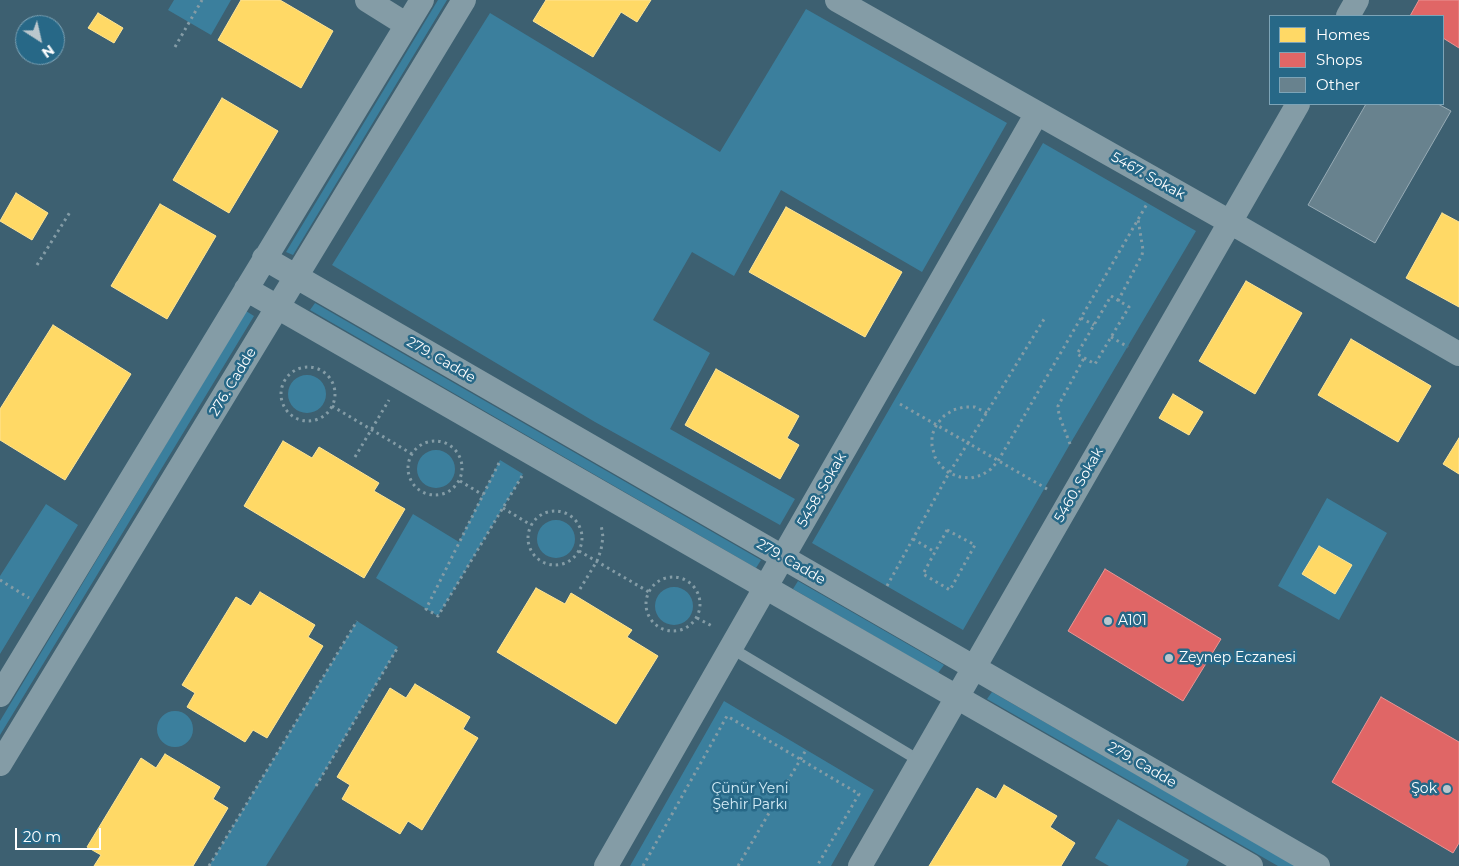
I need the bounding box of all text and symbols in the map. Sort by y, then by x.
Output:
north arrow [15,15,65,65]
legend [1269,15,1444,105]
text: Homes [1316,25,1370,44]
text: N [38,41,58,62]
text: Shops [1316,50,1362,69]
text: Other [1316,75,1360,94]
street label: 5467. Sokak [1108,149,1188,203]
street label: 279. Cadde [404,334,478,386]
street label: 276. Cadde [206,345,260,419]
street label: 5460. Sokak [1051,445,1107,525]
street label: 5458. Sokak [794,450,850,530]
street label: 279. Cadde [754,536,828,588]
place label: A101 [1118,613,1147,629]
marker: A101 [1102,615,1114,627]
place label: Zeynep Eczanesi [1179,650,1296,666]
marker: Zeynep Eczanesi [1163,652,1175,664]
street label: 279. Cadde [1105,739,1179,791]
park label: Çünür Yeni Şehir Parkı [712,781,788,814]
place label: Şok [1411,781,1437,797]
marker: Şok [1441,783,1453,795]
scale bar [18,818,104,850]
text: 20 m [23,827,61,846]

